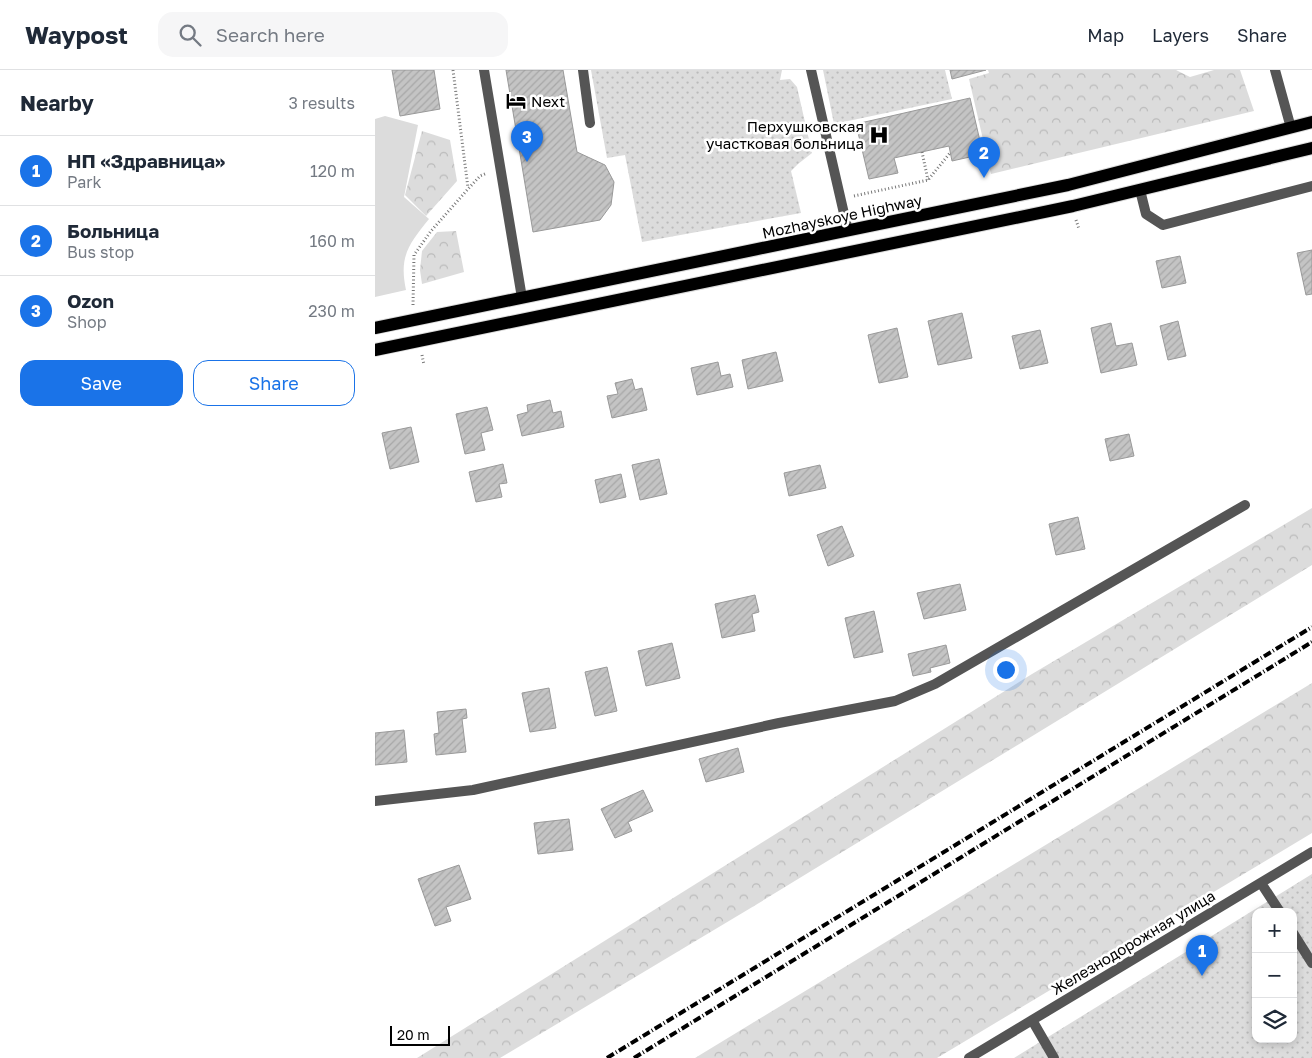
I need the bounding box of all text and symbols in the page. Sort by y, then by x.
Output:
search box [158,12,508,57]
text: Waypost [25,20,128,49]
icon: search [176,21,204,49]
text: Search here [216,23,325,46]
text: Map [1087,24,1124,46]
text: Layers [1152,24,1209,46]
text: Share [1237,24,1287,46]
text: Nearby [20,90,94,116]
hotel icon: Next [505,90,527,112]
place label: Next [531,92,565,110]
text: 3 results [288,93,355,113]
place label: Перхушковская участковая больница [706,117,864,152]
pin: 3 [511,121,543,162]
hospital icon: Перхушковская участковая больница [868,124,890,146]
pin: 2 [968,137,1000,178]
text: НП «Здравница» [67,149,225,172]
text: 1 [32,161,40,181]
text: 120 m [310,161,355,181]
text: Park [67,172,102,192]
street label: Mozhayskoye Highway [760,190,924,242]
text: Больница [67,219,159,242]
text: 2 [31,231,41,251]
text: 160 m [309,231,355,251]
text: Bus stop [67,242,134,262]
text: Ozon [67,289,114,312]
text: 3 [31,301,41,321]
text: 230 m [308,301,355,321]
text: Shop [67,312,107,332]
button: Save [20,360,183,406]
button: Share [193,360,355,406]
your location [993,657,1019,683]
street label: Железнодорожная улица [1048,886,1218,998]
map controls [1252,908,1297,1043]
button: + [1252,908,1297,953]
pin: 1 [1186,935,1218,976]
button: − [1252,953,1297,998]
button: layers [1252,998,1297,1043]
scale bar [390,1023,450,1046]
text: 20 m [397,1026,430,1043]

